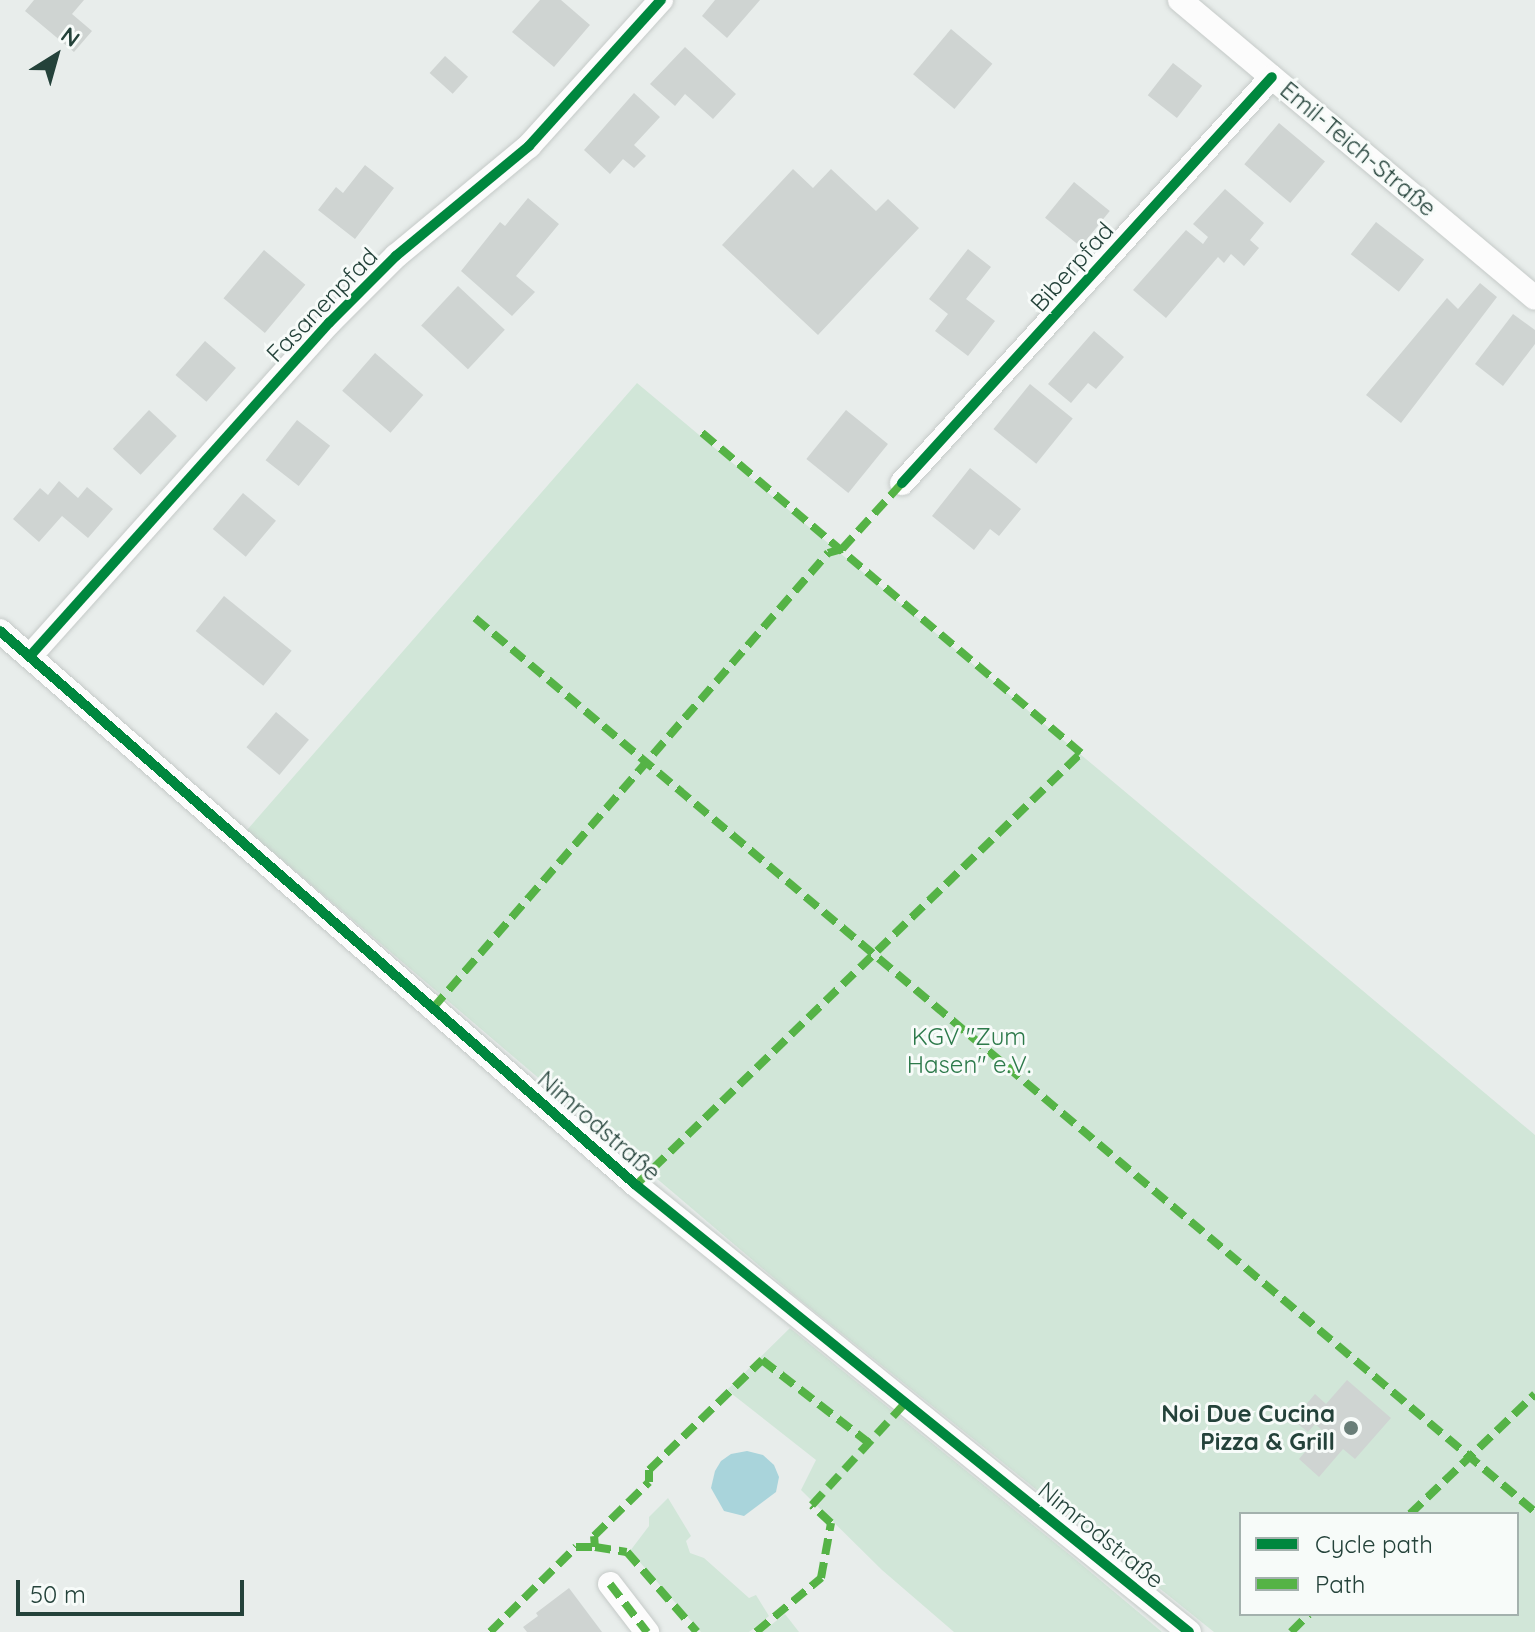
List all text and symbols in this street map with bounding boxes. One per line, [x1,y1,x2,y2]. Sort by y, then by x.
north arrow [16,16,96,96]
text: N [56,21,85,53]
street label: Emil-Teich-Straße [1274,75,1442,223]
street label: Biberpfad [1024,216,1120,318]
street label: Fasanenpfad [261,242,383,368]
park label: KGV "Zum Hasen" e.V. [907,1023,1031,1079]
street label: Nimrodstraße [532,1065,666,1187]
place label: Noi Due Cucina Pizza & Grill [1161,1400,1335,1456]
marker: Noi Due Cucina Pizza & Grill [1342,1419,1360,1437]
street label: Nimrodstraße [1032,1476,1170,1594]
legend [1239,1512,1519,1616]
text: Cycle path [1315,1529,1433,1559]
scale bar [20,1564,248,1614]
text: Path [1315,1569,1366,1599]
text: 50 m [30,1579,86,1609]

